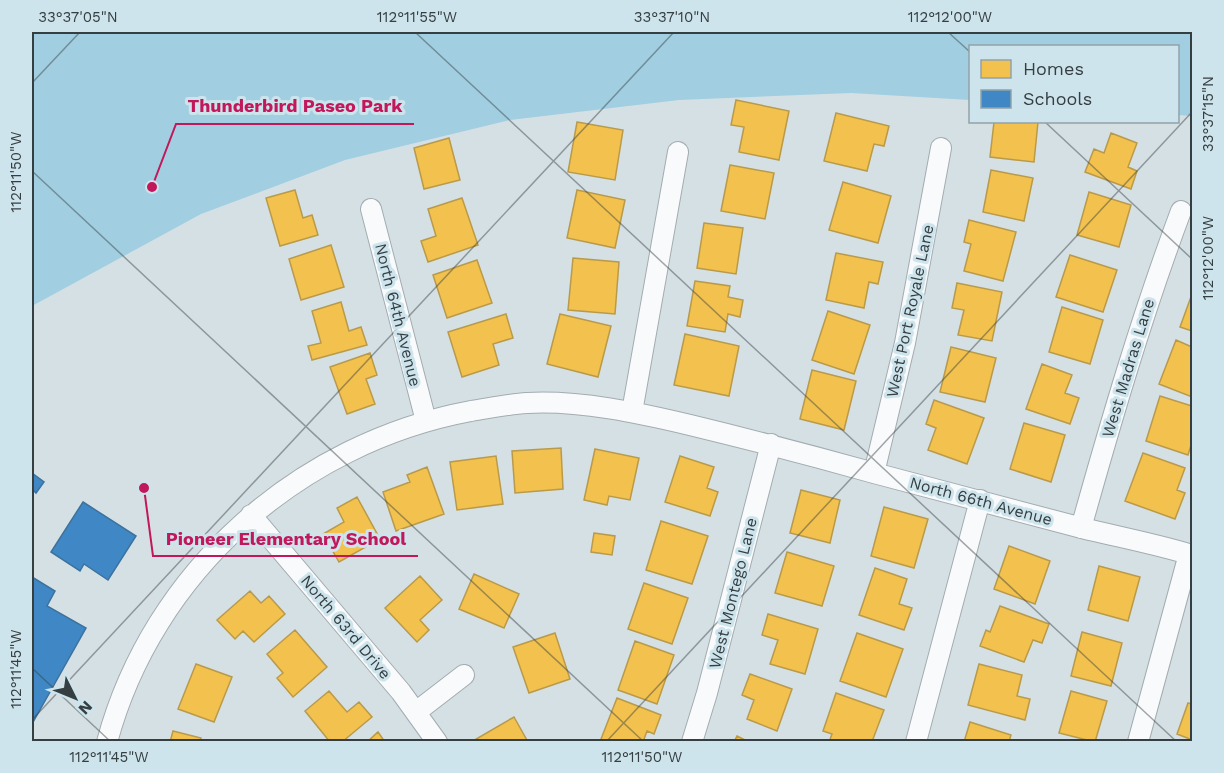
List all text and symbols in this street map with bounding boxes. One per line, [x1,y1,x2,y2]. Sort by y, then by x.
text: 33°37'05"N [38,8,118,26]
text: 112°11'55"W [377,8,457,26]
text: 33°37'10"N [634,8,710,26]
text: 112°12'00"W [908,8,992,26]
legend [969,45,1179,123]
text: Homes [1023,58,1084,79]
text: 33°37'15"N [1199,76,1217,152]
callout: Thunderbird Paseo Park [176,88,414,124]
text: Schools [1023,88,1092,109]
text: Thunderbird Paseo Park [188,95,403,116]
text: 112°11'50"W [7,131,25,213]
text: 112°12'00"W [1199,216,1217,300]
street label: West Port Royale Lane [882,223,938,399]
street label: North 64th Avenue [371,241,425,389]
street label: West Madras Lane [1098,296,1158,440]
street label: North 66th Avenue [908,473,1054,529]
street label: West Montego Lane [705,516,761,670]
callout: Pioneer Elementary School [153,520,418,556]
text: Pioneer Elementary School [166,528,406,549]
street label: North 63rd Drive [297,571,395,683]
text: 112°11'45"W [7,629,25,709]
north arrow [45,668,105,728]
text: N [75,697,97,719]
text: 112°11'45"W [69,748,149,766]
text: 112°11'50"W [601,748,683,766]

